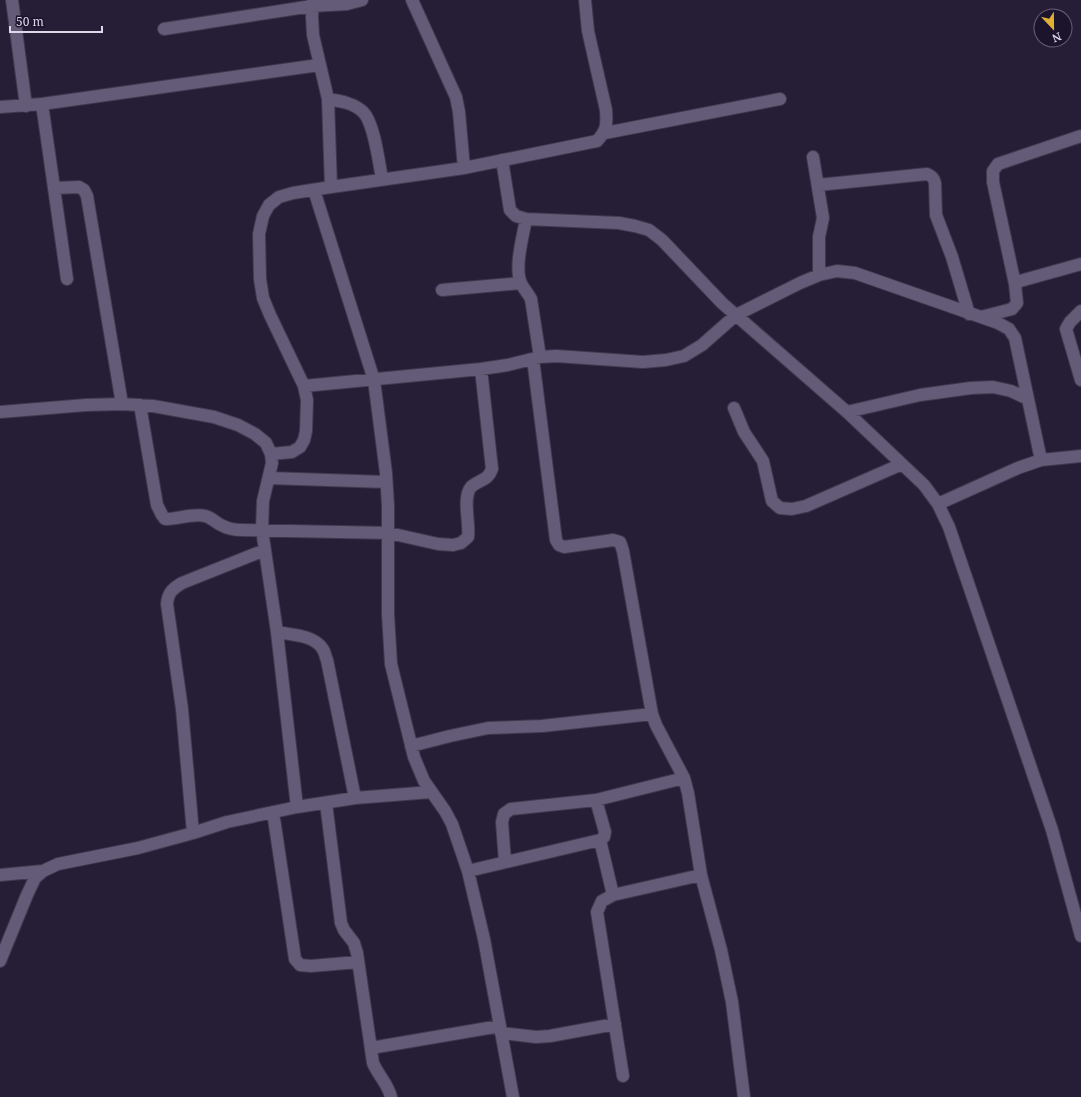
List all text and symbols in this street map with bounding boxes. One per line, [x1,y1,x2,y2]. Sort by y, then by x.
scale bar [10,8,102,34]
north arrow [1033,8,1073,48]
text: 50 m [16,13,44,30]
text: N [1050,29,1064,46]

